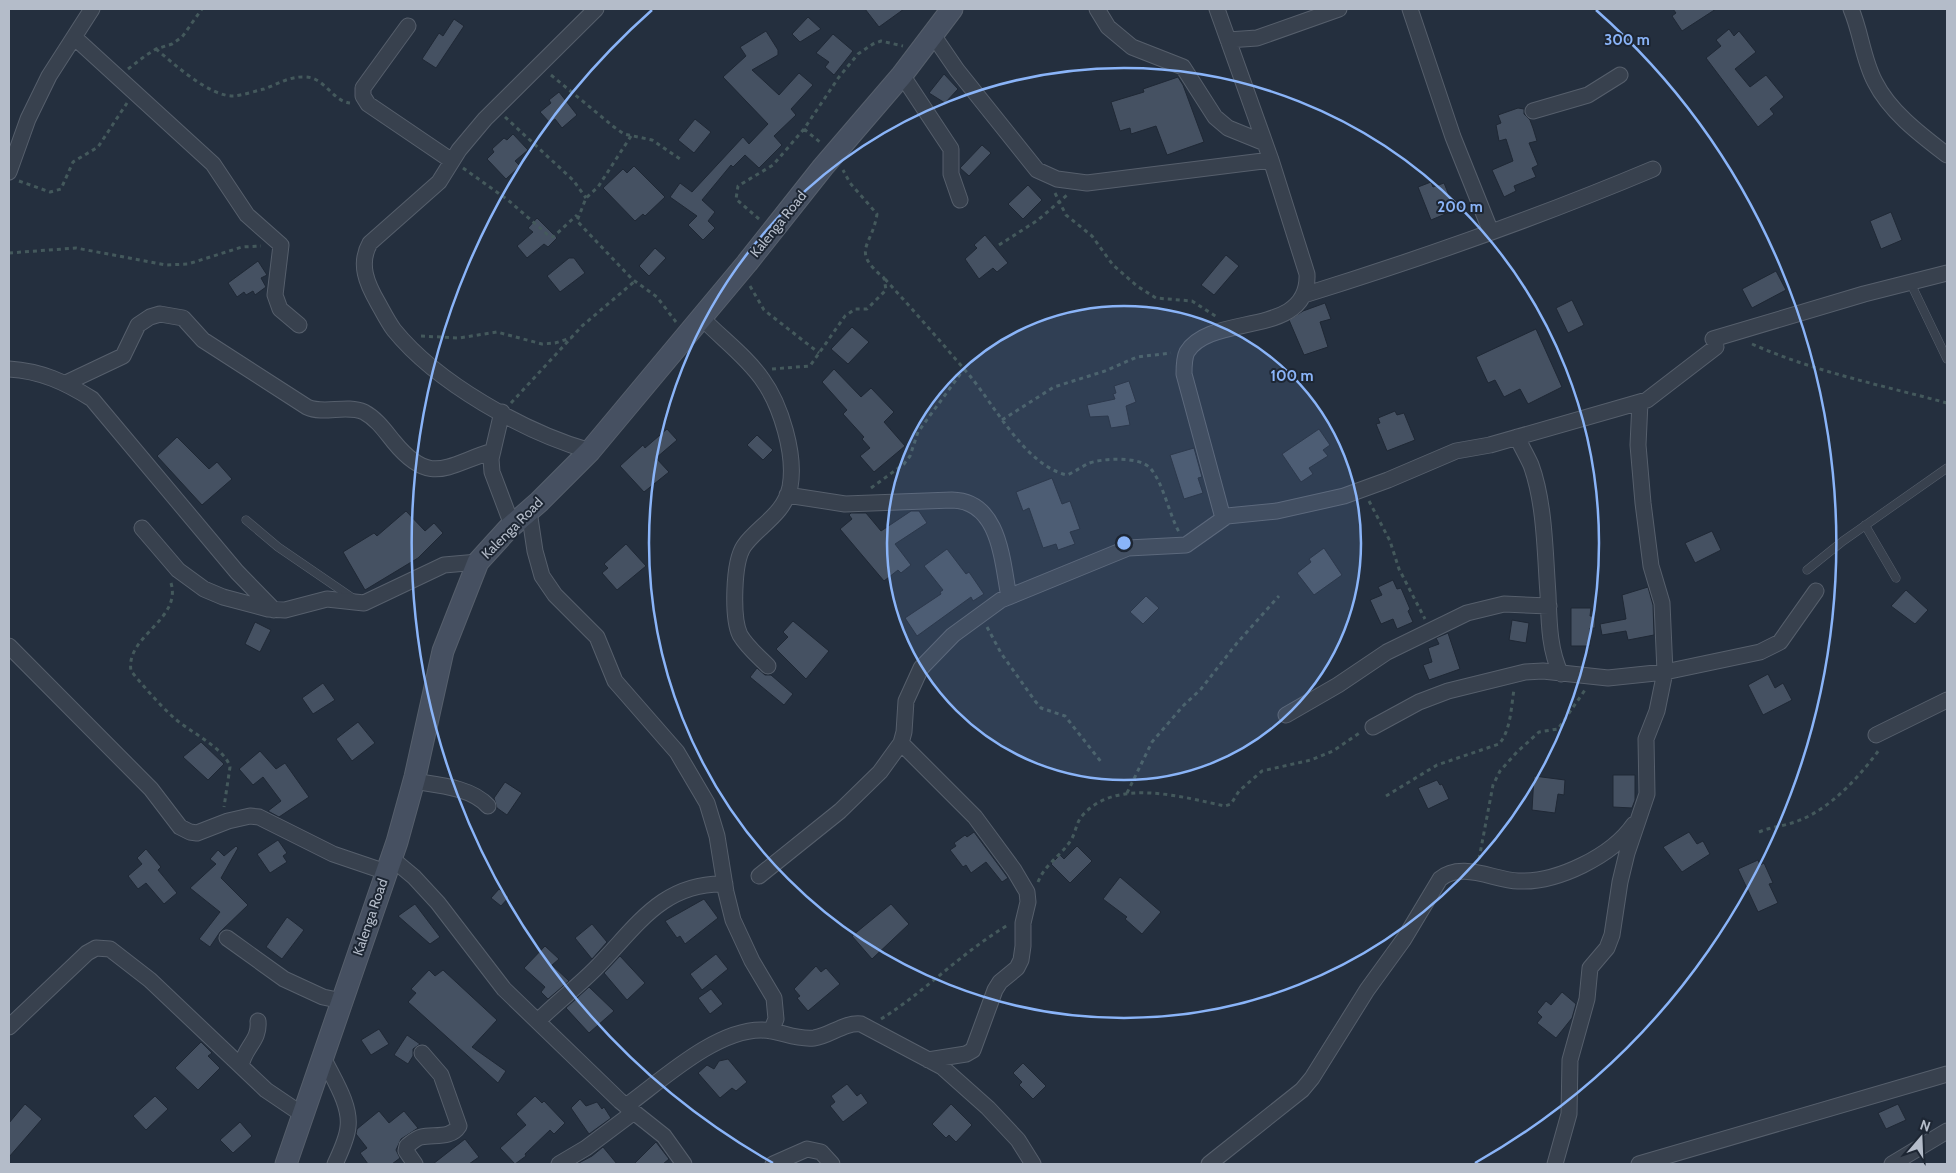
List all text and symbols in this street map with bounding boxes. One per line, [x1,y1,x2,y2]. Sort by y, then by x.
text: 300 m [1604,31,1650,49]
street label: Kalenga Road [746,187,810,261]
text: 200 m [1437,198,1483,216]
text: 100 m [1270,367,1314,385]
street label: Kalenga Road [477,493,547,563]
centre of rings [1115,534,1133,552]
street label: Kalenga Road [348,876,392,958]
north arrow [1896,1113,1946,1163]
text: N [1918,1116,1933,1136]

